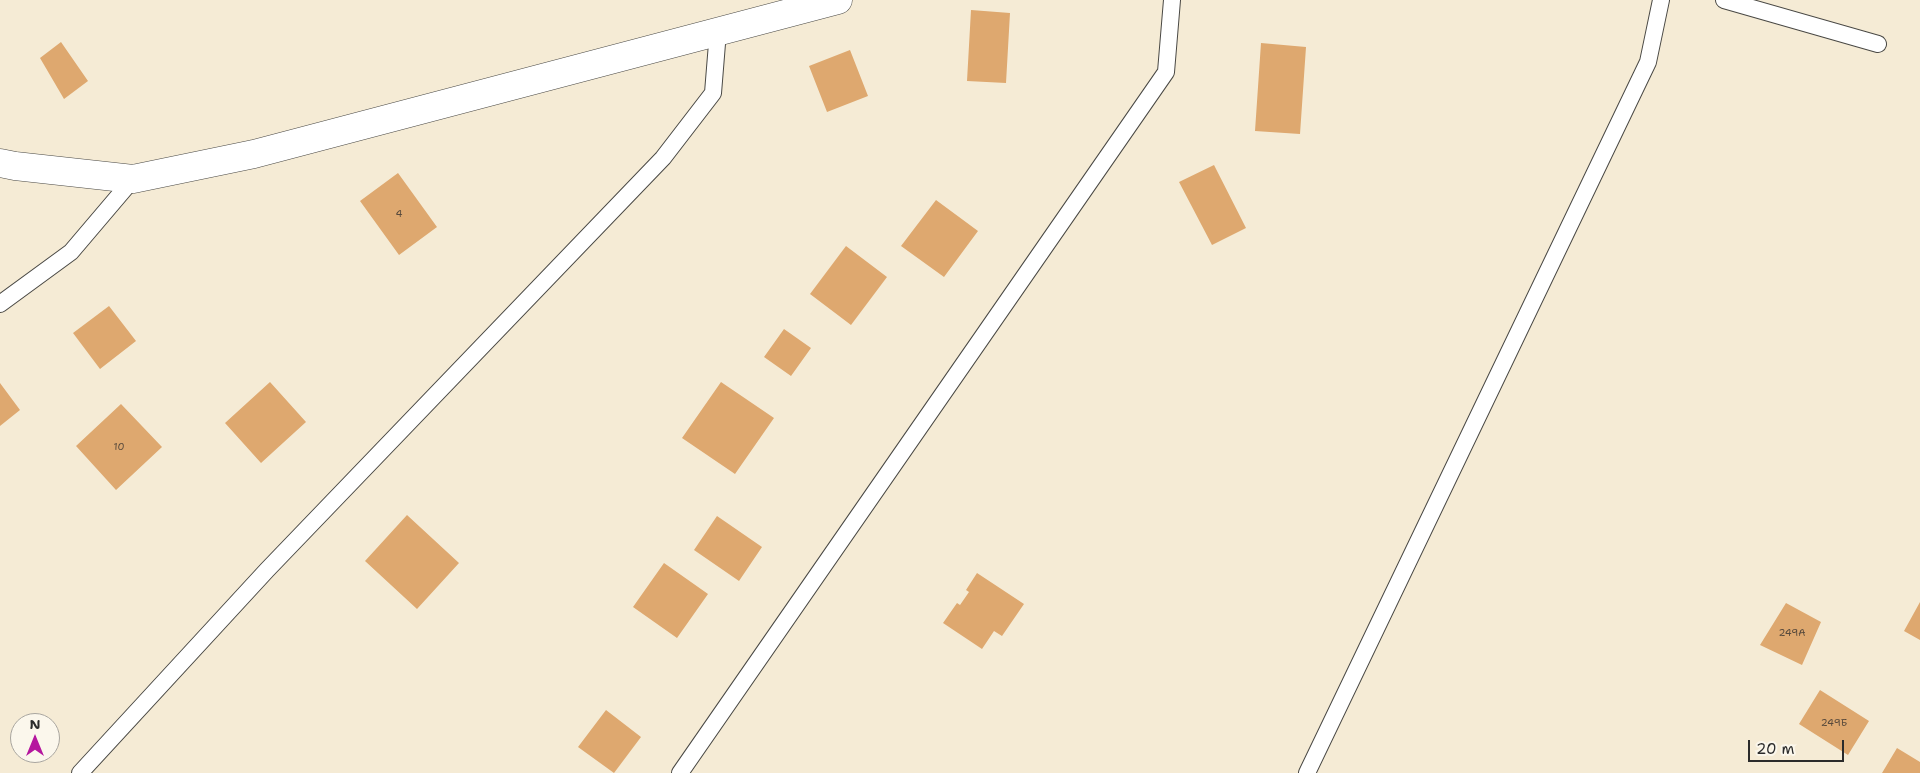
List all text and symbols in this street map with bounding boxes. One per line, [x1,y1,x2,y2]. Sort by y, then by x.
house number: 4 [396,208,402,220]
house number: 10 [114,441,124,453]
house number: 249А [1778,627,1806,639]
north arrow [10,713,60,763]
text: N [29,715,41,733]
house number: 249Б [1821,717,1847,729]
scale bar [1750,730,1846,762]
text: 20 m [1756,739,1795,759]

